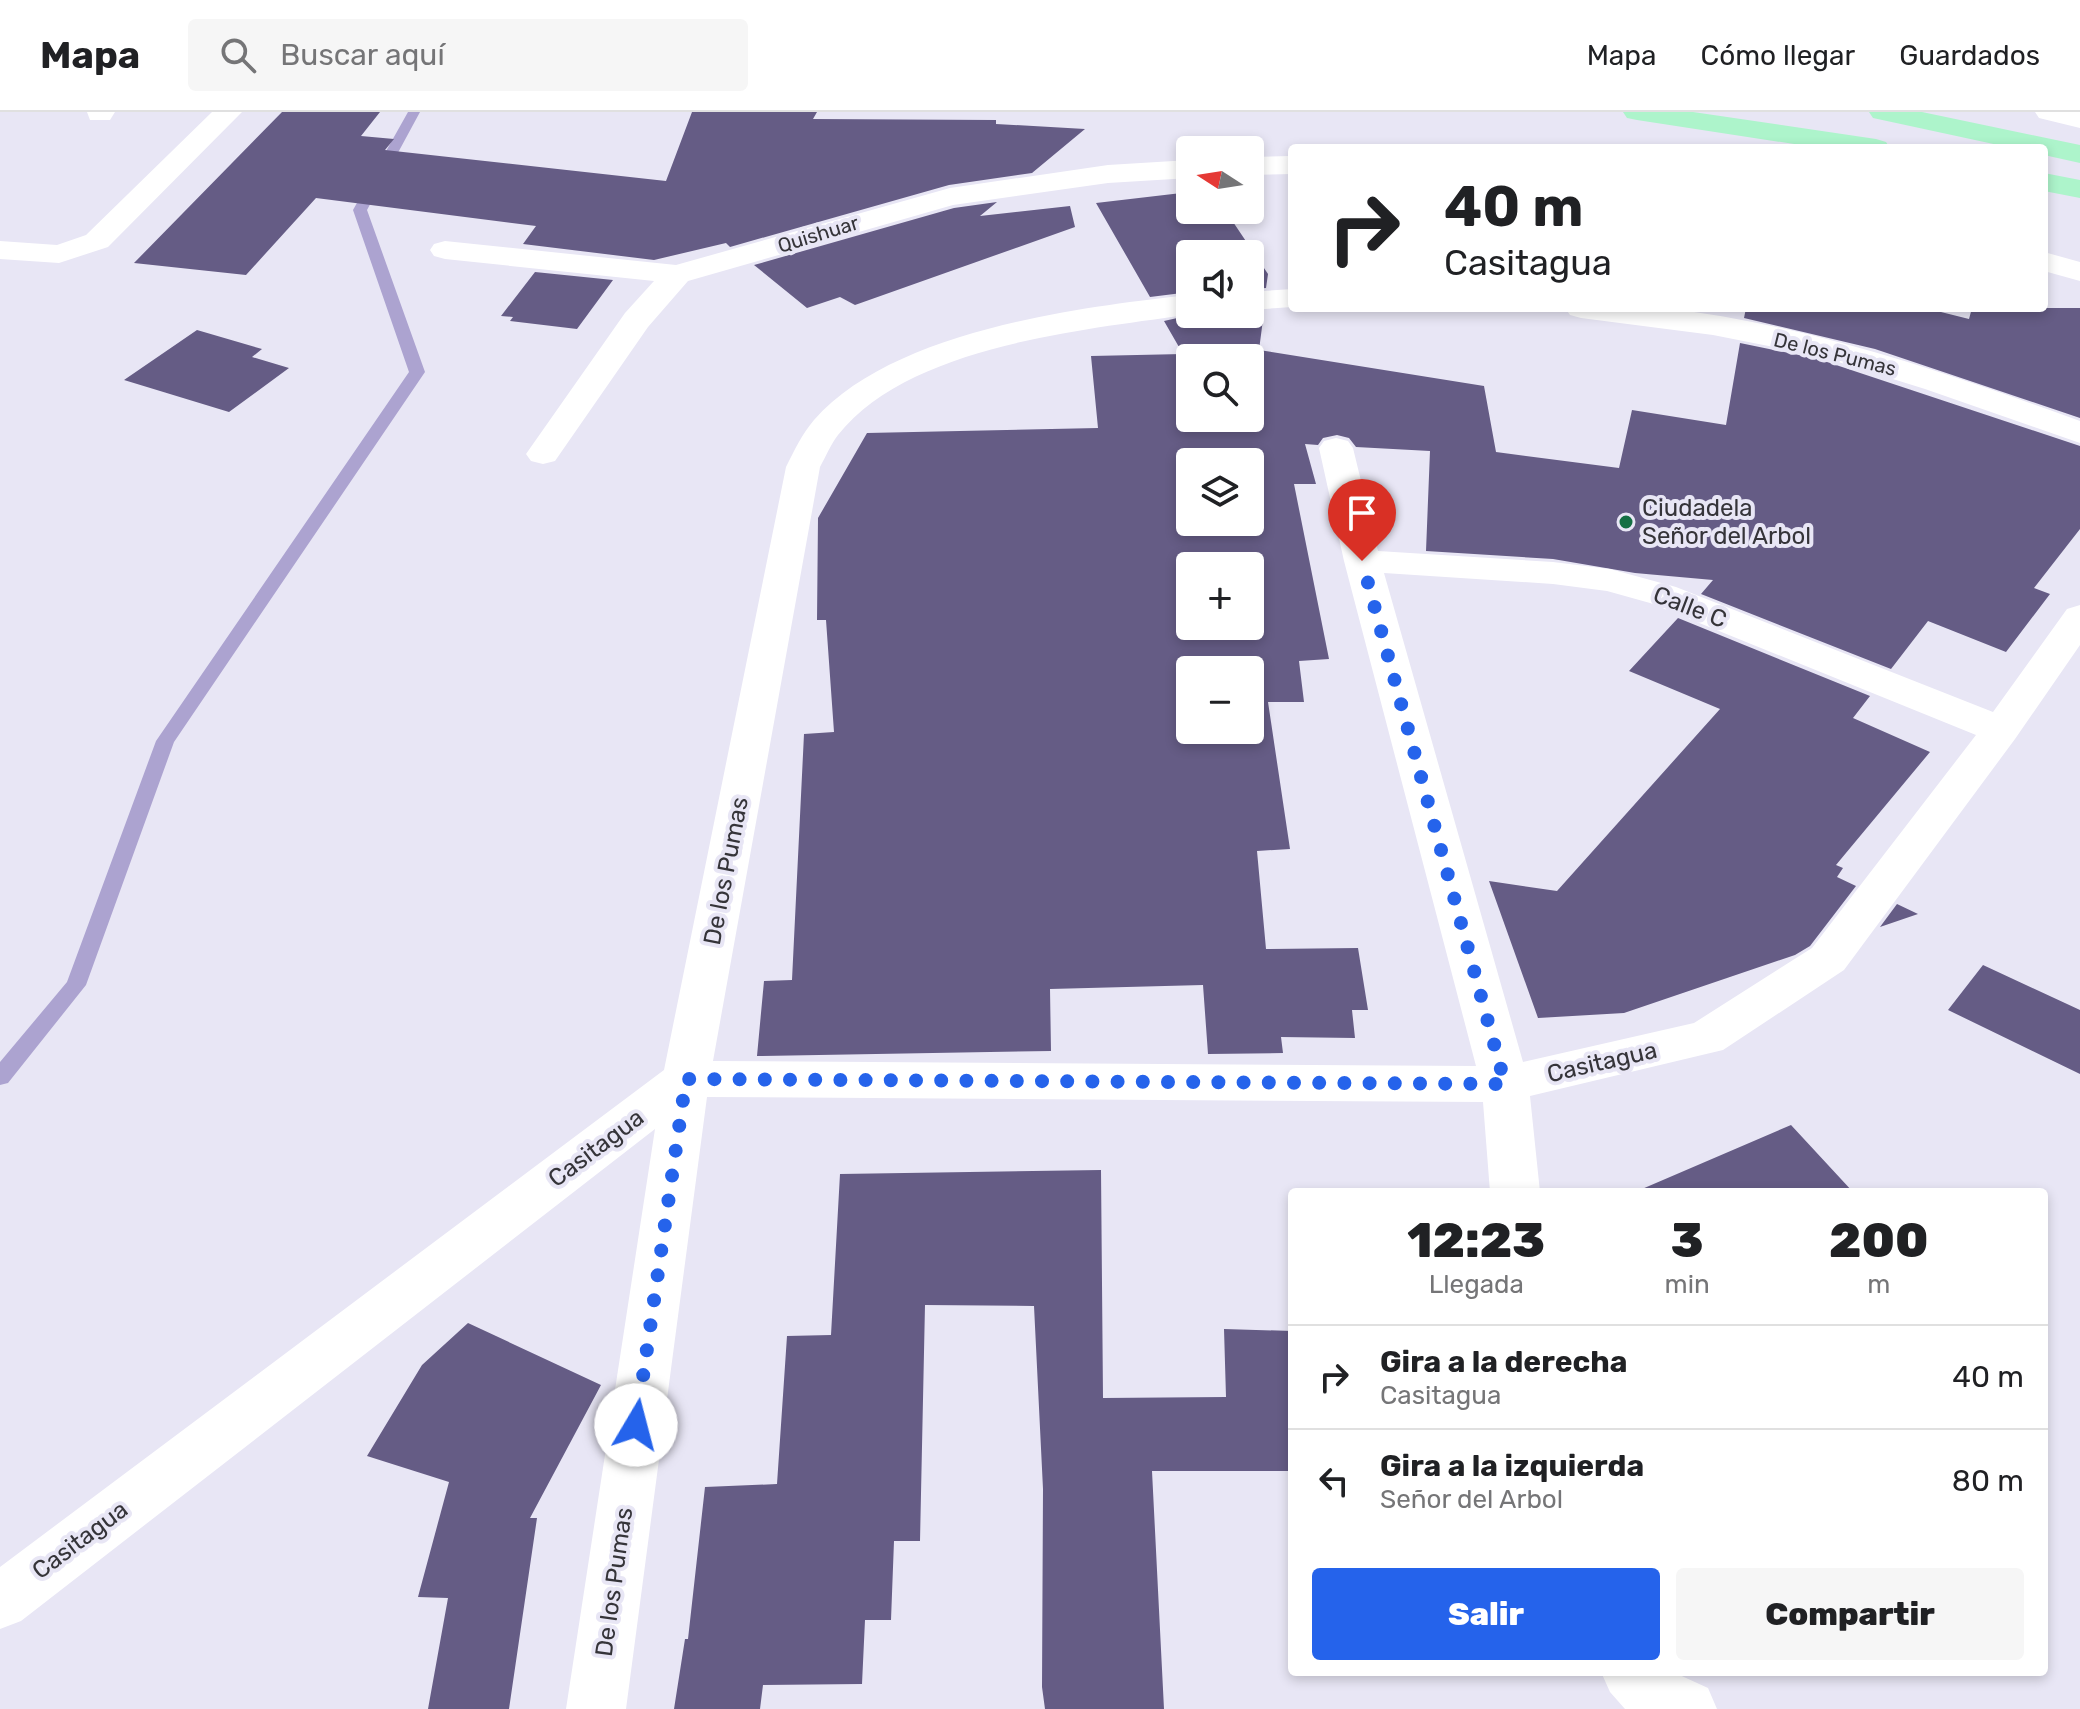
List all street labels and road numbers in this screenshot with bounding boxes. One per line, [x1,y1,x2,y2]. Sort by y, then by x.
street label: Quishuar [775,210,862,258]
street label: De los Pumas [1771,327,1899,381]
street label: Calle C [1649,580,1731,634]
street label: De los Pumas [698,795,754,947]
street label: Casitagua [1544,1036,1660,1088]
street label: Casitagua [543,1103,649,1193]
street label: Casitagua [27,1495,133,1585]
street label: De los Pumas [590,1506,638,1658]

